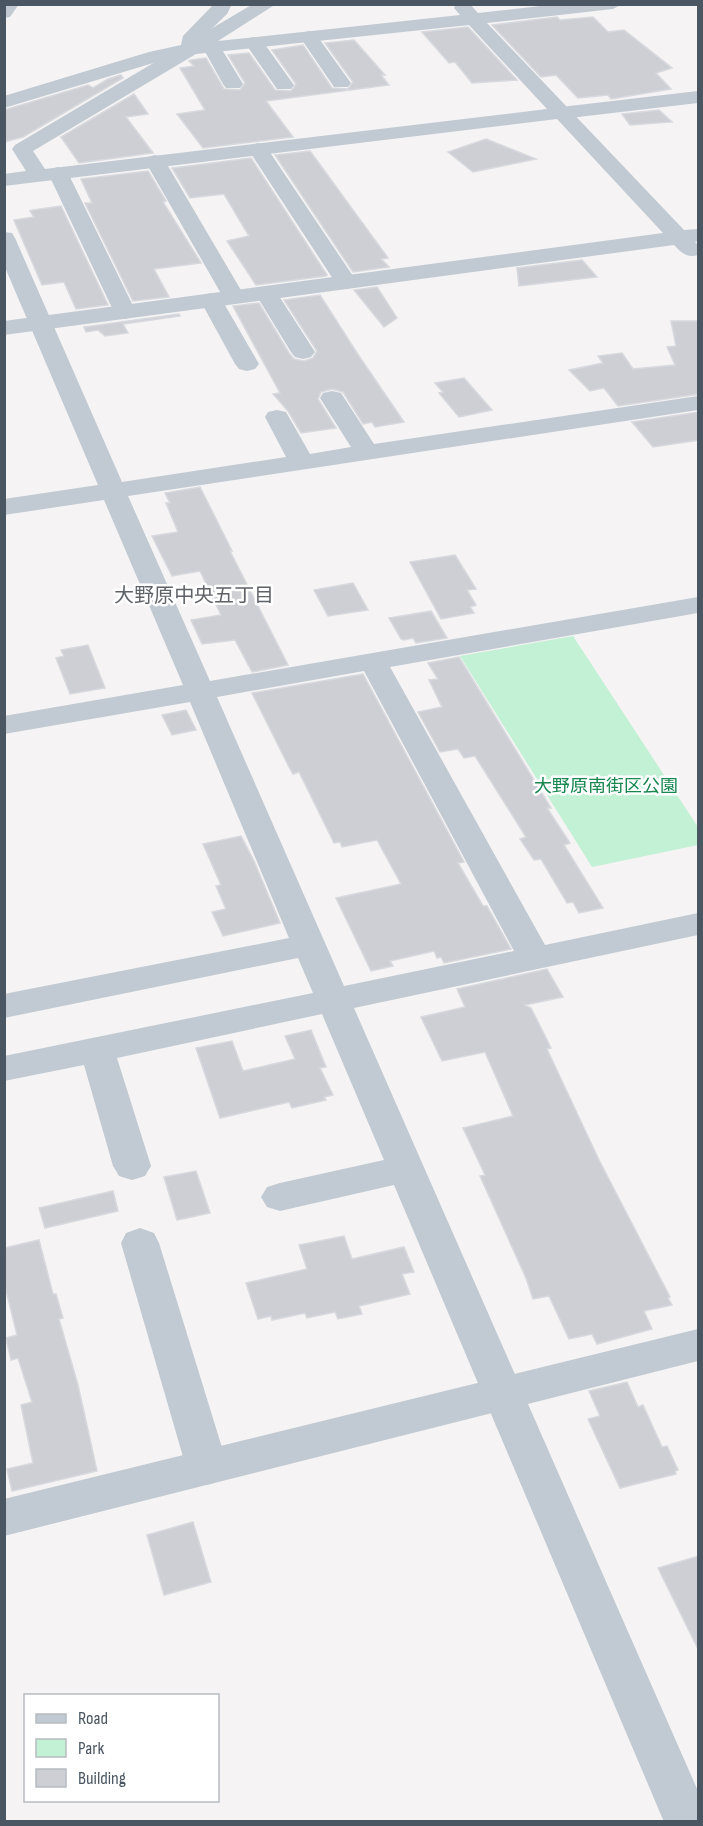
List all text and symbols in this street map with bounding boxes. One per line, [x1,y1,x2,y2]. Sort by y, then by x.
district label: 大野原中央五丁目 [114,584,274,608]
park label: 大野原南街区公園 [534,776,678,797]
legend [24,1694,219,1802]
text: Road [78,1708,108,1729]
text: Park [78,1738,104,1759]
text: Building [78,1768,126,1789]

